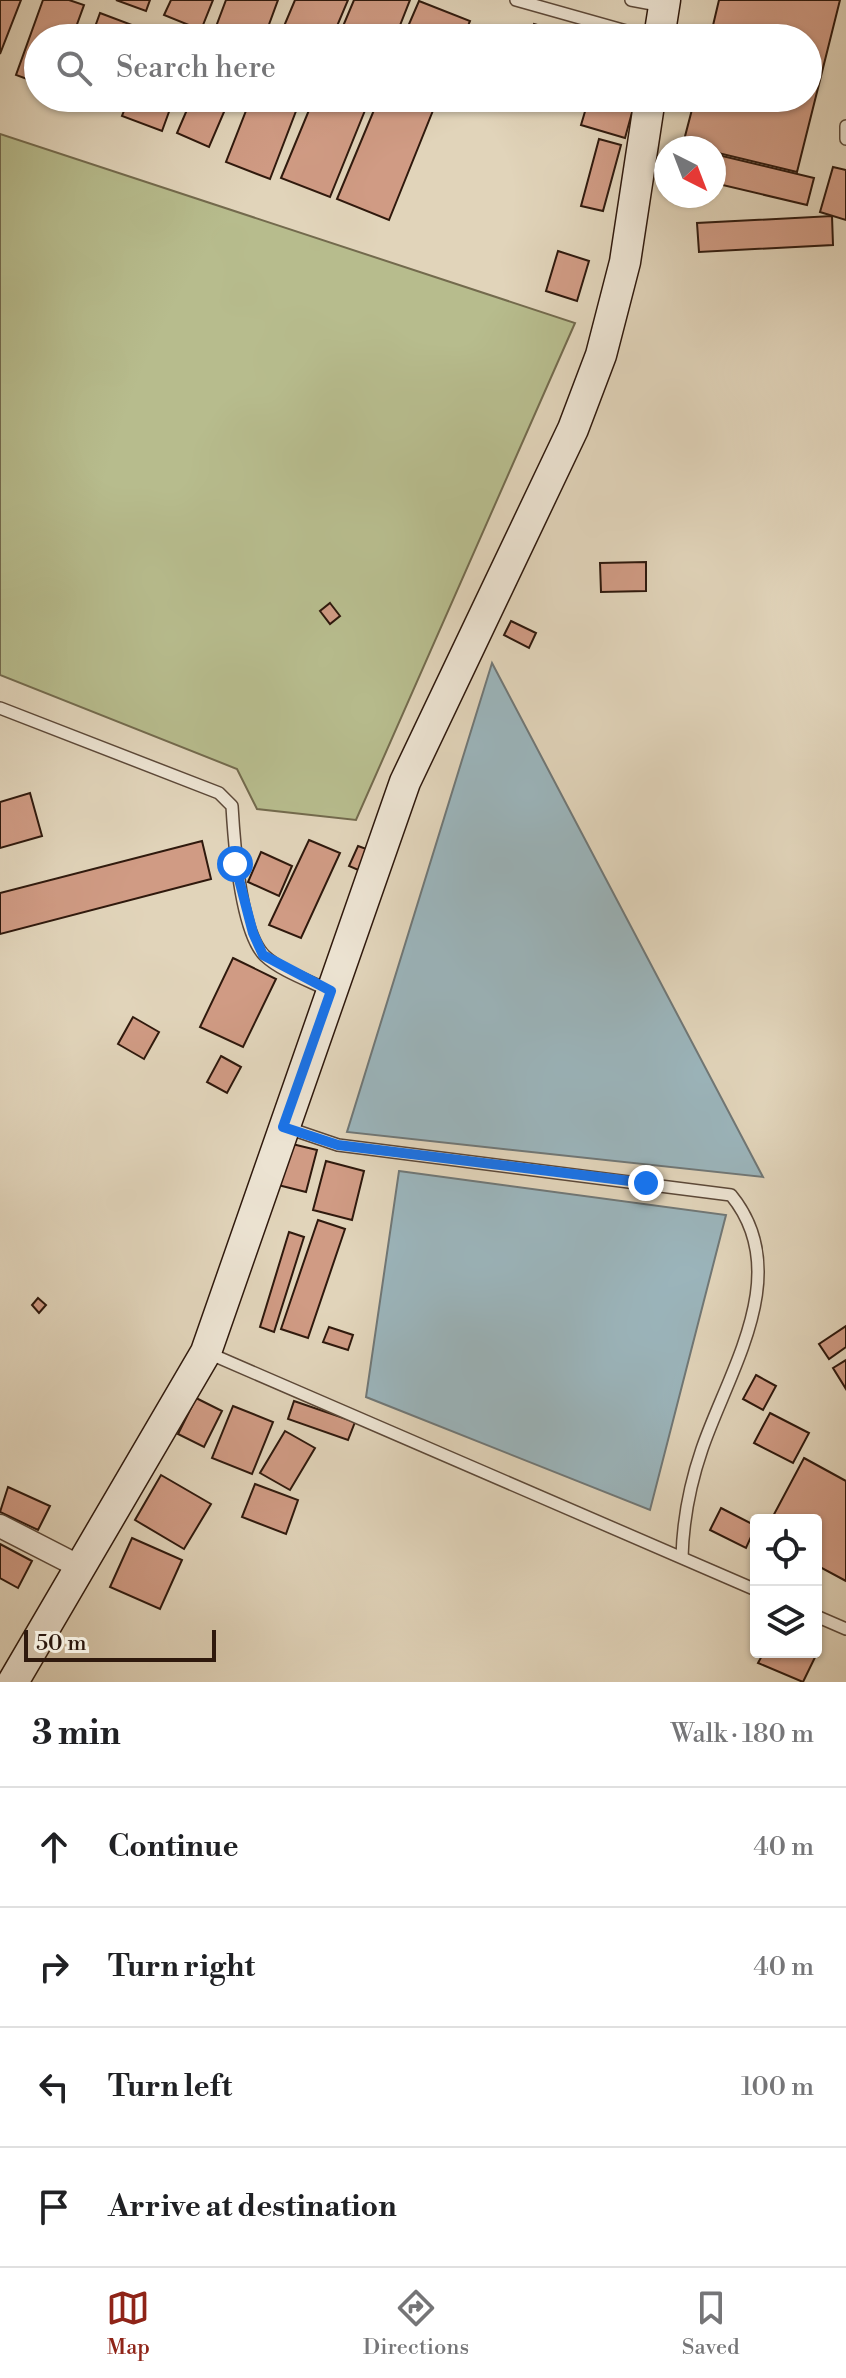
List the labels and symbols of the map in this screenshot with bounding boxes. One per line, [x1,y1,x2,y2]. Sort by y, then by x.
north arrow [654,136,726,208]
route start [217,846,253,882]
route end [628,1165,664,1201]
scale bar [24,1626,216,1662]

